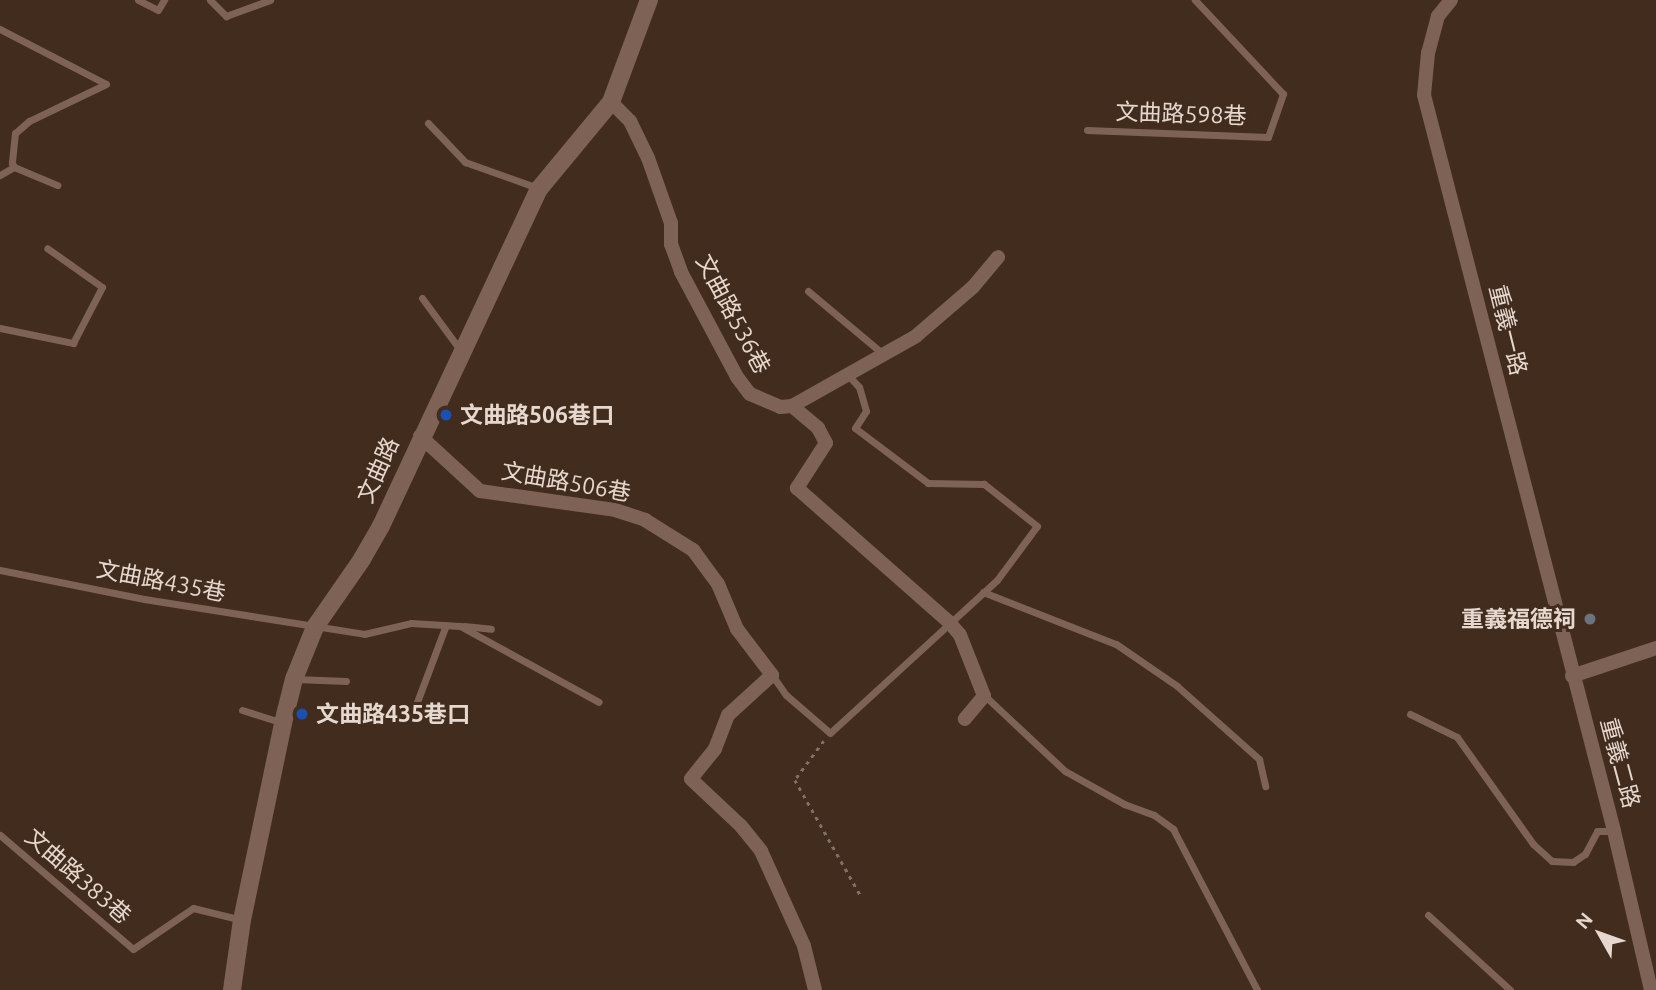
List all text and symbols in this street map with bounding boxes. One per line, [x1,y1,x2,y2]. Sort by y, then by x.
street label: 文曲路598巷 [1115,98,1247,130]
street label: 文曲路536巷 [690,250,776,378]
street label: 重義一路 [1483,282,1533,378]
place label: 文曲路506巷口 [460,401,614,429]
marker: 文曲路506巷口 [438,407,454,423]
street label: 文曲路 [351,433,405,507]
street label: 文曲路506巷 [499,457,633,507]
street label: 文曲路435巷 [94,555,228,607]
place label: 重義福德祠 [1461,605,1576,633]
marker: 重義福德祠 [1582,611,1598,627]
place label: 文曲路435巷口 [316,700,470,728]
marker: 文曲路435巷口 [294,706,310,722]
street label: 重義二路 [1595,715,1645,811]
street label: 文曲路383巷 [20,823,136,929]
north arrow [1565,899,1635,969]
text: N [1571,908,1597,933]

